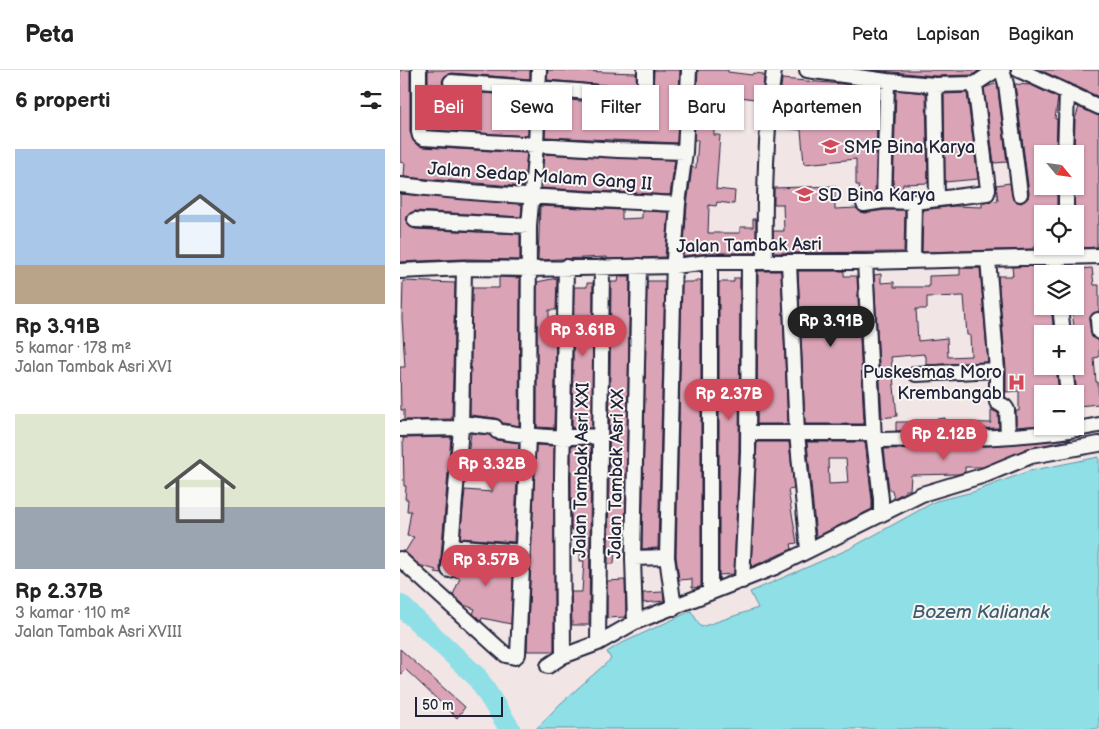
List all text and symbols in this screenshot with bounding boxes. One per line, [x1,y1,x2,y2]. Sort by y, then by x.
text: Peta [25,20,74,49]
text: Peta [852,24,888,45]
text: Lapisan [916,24,980,45]
text: Bagikan [1008,24,1074,45]
chip: Beli [415,85,482,130]
chip: Sewa [492,85,572,130]
chip: Filter [582,85,659,130]
chip: Baru [669,85,744,130]
chip: Apartemen [754,85,880,130]
icon: filters [357,86,385,114]
text: 6 properti [15,88,110,113]
school or university icon: SMP Bina Karya [820,137,840,157]
place label: SMP Bina Karya [844,137,975,158]
north arrow [1034,145,1084,195]
map controls [1034,145,1084,435]
street label: Jalan Sedap Malam Gang II [427,158,653,195]
icon: home [155,181,245,271]
school or university icon: SD Bina Karya [794,185,814,205]
place label: SD Bina Karya [818,185,935,206]
button: locate [1034,205,1084,255]
street label: Jalan Tambak Asri [676,234,822,257]
button: layers [1034,265,1084,315]
pin: Rp 3.91B [779,306,883,348]
text: Rp 3.91B [799,312,863,331]
text: Rp 3.91B [15,314,100,339]
pin: Rp 3.61B [531,314,635,357]
text: Rp 3.61B [550,321,616,340]
button: + [1034,325,1084,375]
text: 5 kamar · 178 m² [15,339,131,358]
text: Jalan Tambak Asri XVI [15,358,172,377]
place label: Puskesmas Moro Krembangab [863,362,1002,404]
hospital icon: Puskesmas Moro Krembangab [1006,372,1026,392]
pin: Rp 2.37B [677,378,781,421]
street label: Jalan Tambak Asri XXI [569,382,594,558]
text: Rp 2.37B [695,385,763,404]
button: − [1034,385,1084,435]
street label: Jalan Tambak Asri XX [605,388,628,559]
pin: Rp 2.12B [892,418,996,461]
text: Rp 2.12B [911,425,977,444]
icon: home [155,446,245,536]
pin: Rp 3.32B [440,448,544,491]
text: Rp 3.32B [458,455,526,474]
pin: Rp 3.57B [434,544,538,587]
text: Rp 3.57B [453,551,519,570]
text: Rp 2.37B [15,579,103,604]
water label: Bozem Kalianak [912,601,1050,624]
text: 3 kamar · 110 m² [15,604,131,623]
text: Jalan Tambak Asri XVIII [15,623,182,642]
scale bar [415,694,502,717]
text: 50 m [422,697,454,714]

